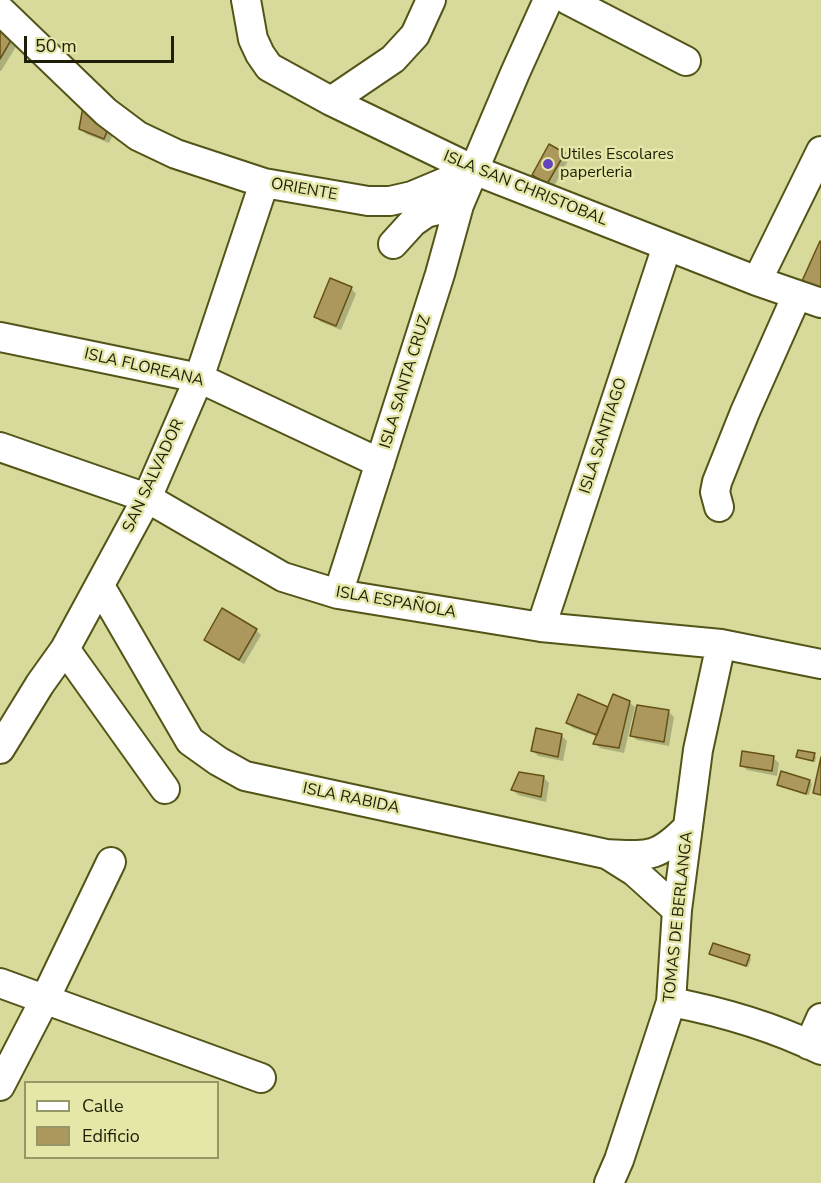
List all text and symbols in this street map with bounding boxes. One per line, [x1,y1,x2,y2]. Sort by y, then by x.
scale bar [27,24,177,62]
text: 50 m [35,34,77,58]
place label: Utiles Escolares paperleria [560,145,674,183]
street label: ISLA SAN CHRISTOBAL [440,147,610,231]
marker: Utiles Escolares paperleria [541,157,555,171]
street label: ORIENTE [269,175,339,205]
street label: ISLA SANTA CRUZ [377,313,435,451]
street label: ISLA FLOREANA [82,345,206,391]
street label: ISLA SANTIAGO [576,376,632,496]
street label: SAN SALVADOR [119,416,189,536]
street label: ISLA ESPAÑOLA [334,583,458,623]
street label: ISLA RABIDA [301,779,401,819]
street label: TOMAS DE BERLANGA [660,831,698,1003]
legend [24,1081,219,1159]
text: Calle [82,1094,124,1118]
text: Edificio [82,1124,140,1148]

